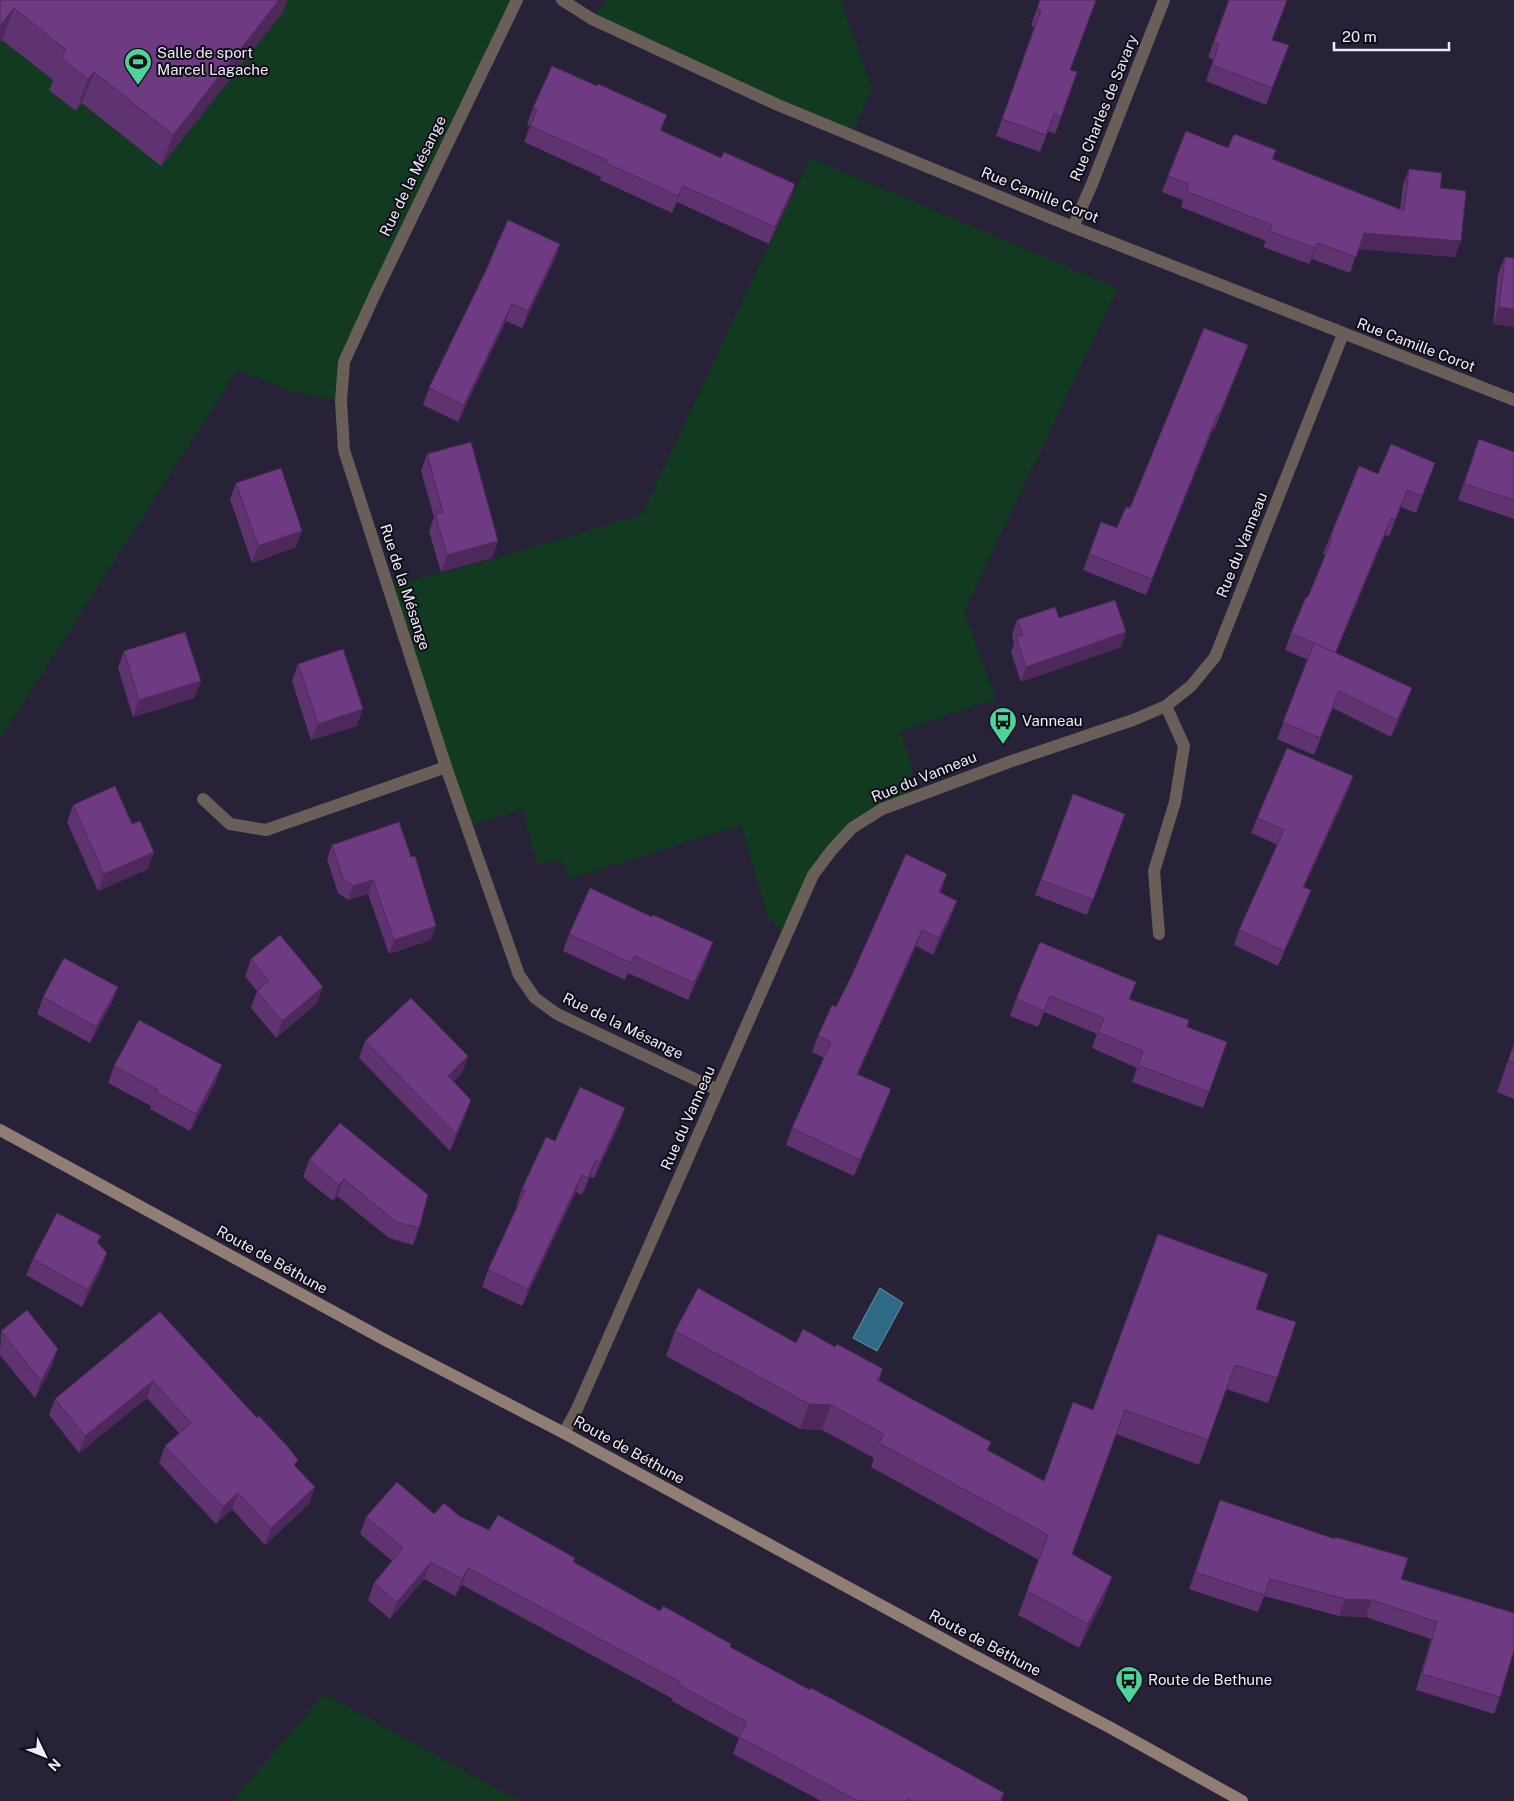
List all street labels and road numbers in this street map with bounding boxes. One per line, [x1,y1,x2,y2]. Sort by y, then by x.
street label: Rue Charles de Savary [1066,32,1141,183]
street label: Rue de la Mésange [376,113,449,239]
street label: Rue Camille Corot [979,163,1102,226]
street label: Rue Camille Corot [1355,314,1478,375]
street label: Rue du Vanneau [1213,490,1270,600]
street label: Rue de la Mésange [377,522,434,652]
street label: Rue du Vanneau [869,748,979,805]
street label: Rue de la Mésange [560,989,686,1062]
street label: Rue du Vanneau [657,1063,718,1172]
street label: Route de Béthune [214,1222,331,1297]
street label: Route de Béthune [571,1412,688,1487]
street label: Route de Béthune [926,1606,1044,1679]

